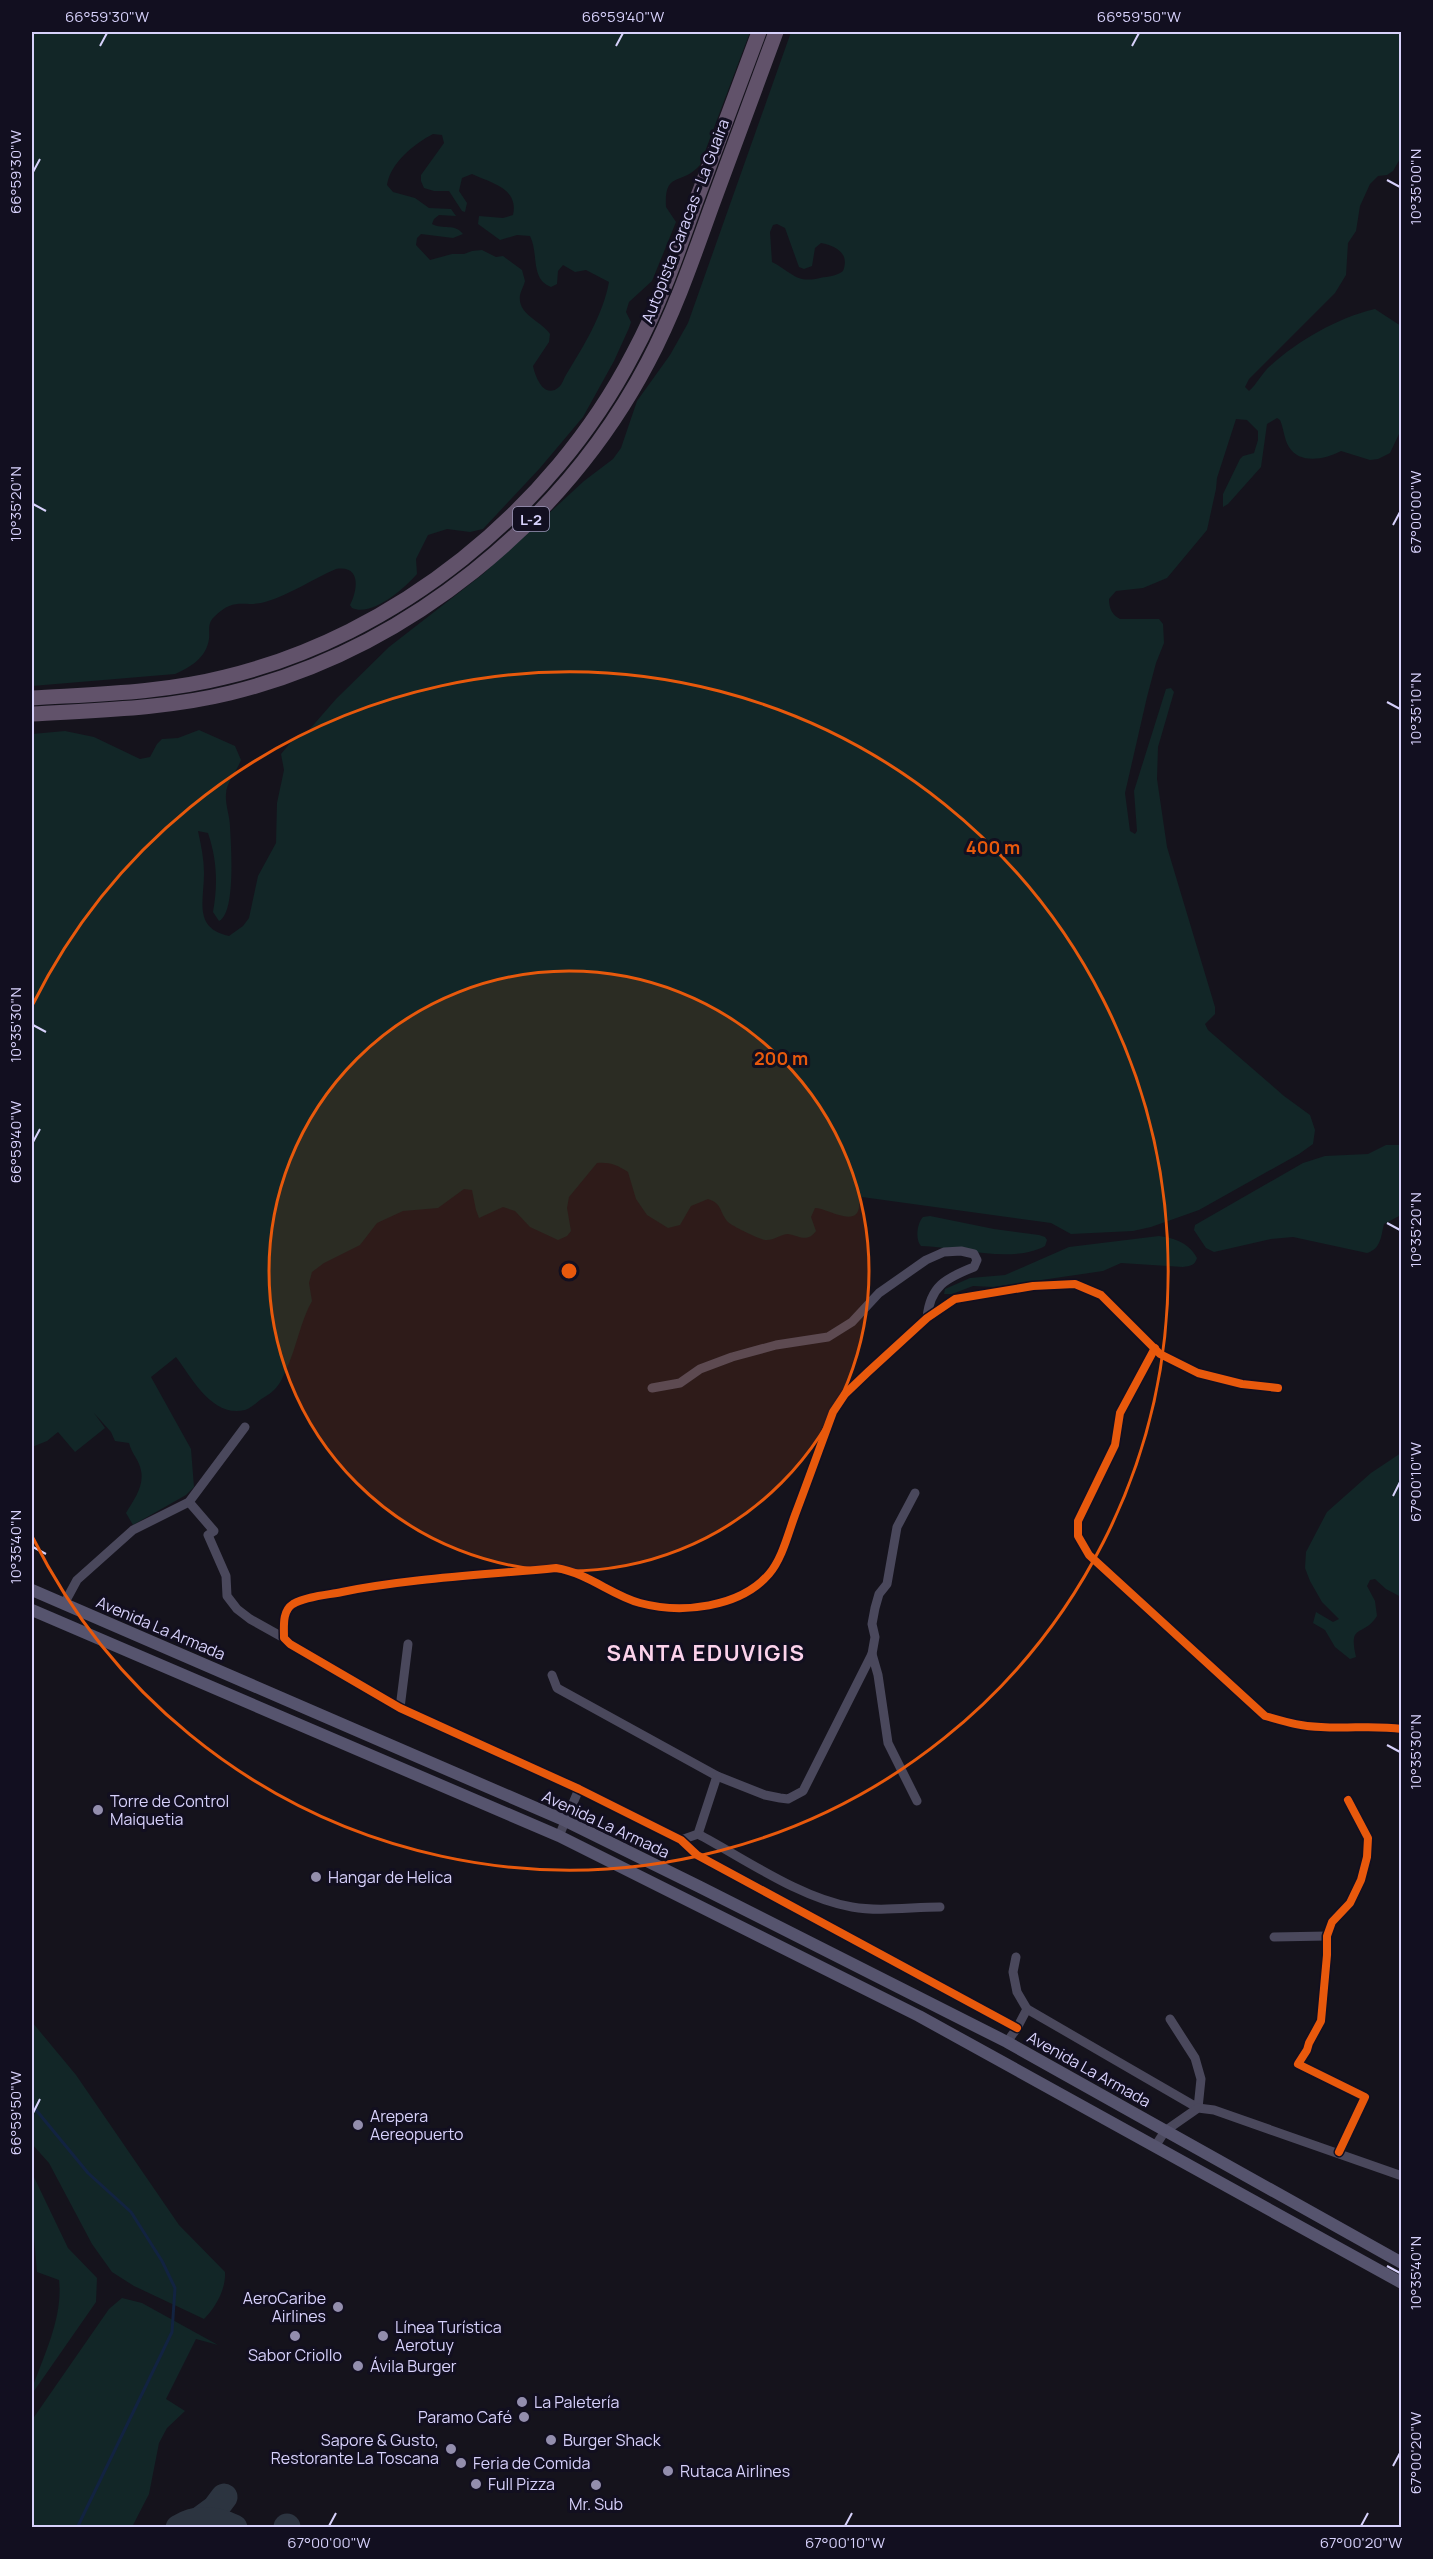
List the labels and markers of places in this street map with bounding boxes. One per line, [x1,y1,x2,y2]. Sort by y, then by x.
centre of rings [559,1261,579,1281]
place label: Torre de Control Maiquetia [110,1790,229,1830]
marker: Torre de Control Maiquetia [91,1803,105,1817]
place label: Hangar de Helica [328,1866,452,1888]
marker: Hangar de Helica [309,1870,323,1884]
place label: Arepera Aereopuerto [370,2105,464,2145]
marker: Arepera Aereopuerto [351,2118,365,2132]
place label: AeroCaribe Airlines [243,2287,326,2327]
marker: AeroCaribe Airlines [331,2300,345,2314]
place label: Línea Turística Aerotuy [395,2316,502,2356]
marker: Sabor Criollo [288,2329,302,2343]
marker: Línea Turística Aerotuy [376,2329,390,2343]
place label: Sabor Criollo [248,2344,342,2366]
place label: Ávila Burger [370,2355,457,2377]
marker: Ávila Burger [351,2359,365,2373]
place label: La Paletería [534,2391,619,2413]
marker: La Paletería [515,2395,529,2409]
place label: Paramo Café [418,2406,512,2428]
marker: Paramo Café [517,2410,531,2424]
place label: Sapore & Gusto, Restorante La Toscana [271,2429,439,2469]
place label: Burger Shack [563,2429,662,2451]
marker: Burger Shack [544,2433,558,2447]
marker: Sapore & Gusto, Restorante La Toscana [444,2442,458,2456]
place label: Feria de Comida [473,2452,590,2474]
marker: Feria de Comida [454,2456,468,2470]
place label: Rutaca Airlines [680,2460,790,2482]
marker: Rutaca Airlines [661,2464,675,2478]
place label: Full Pizza [488,2473,555,2495]
marker: Full Pizza [469,2477,483,2491]
marker: Mr. Sub [589,2478,603,2492]
place label: Mr. Sub [569,2493,623,2515]

